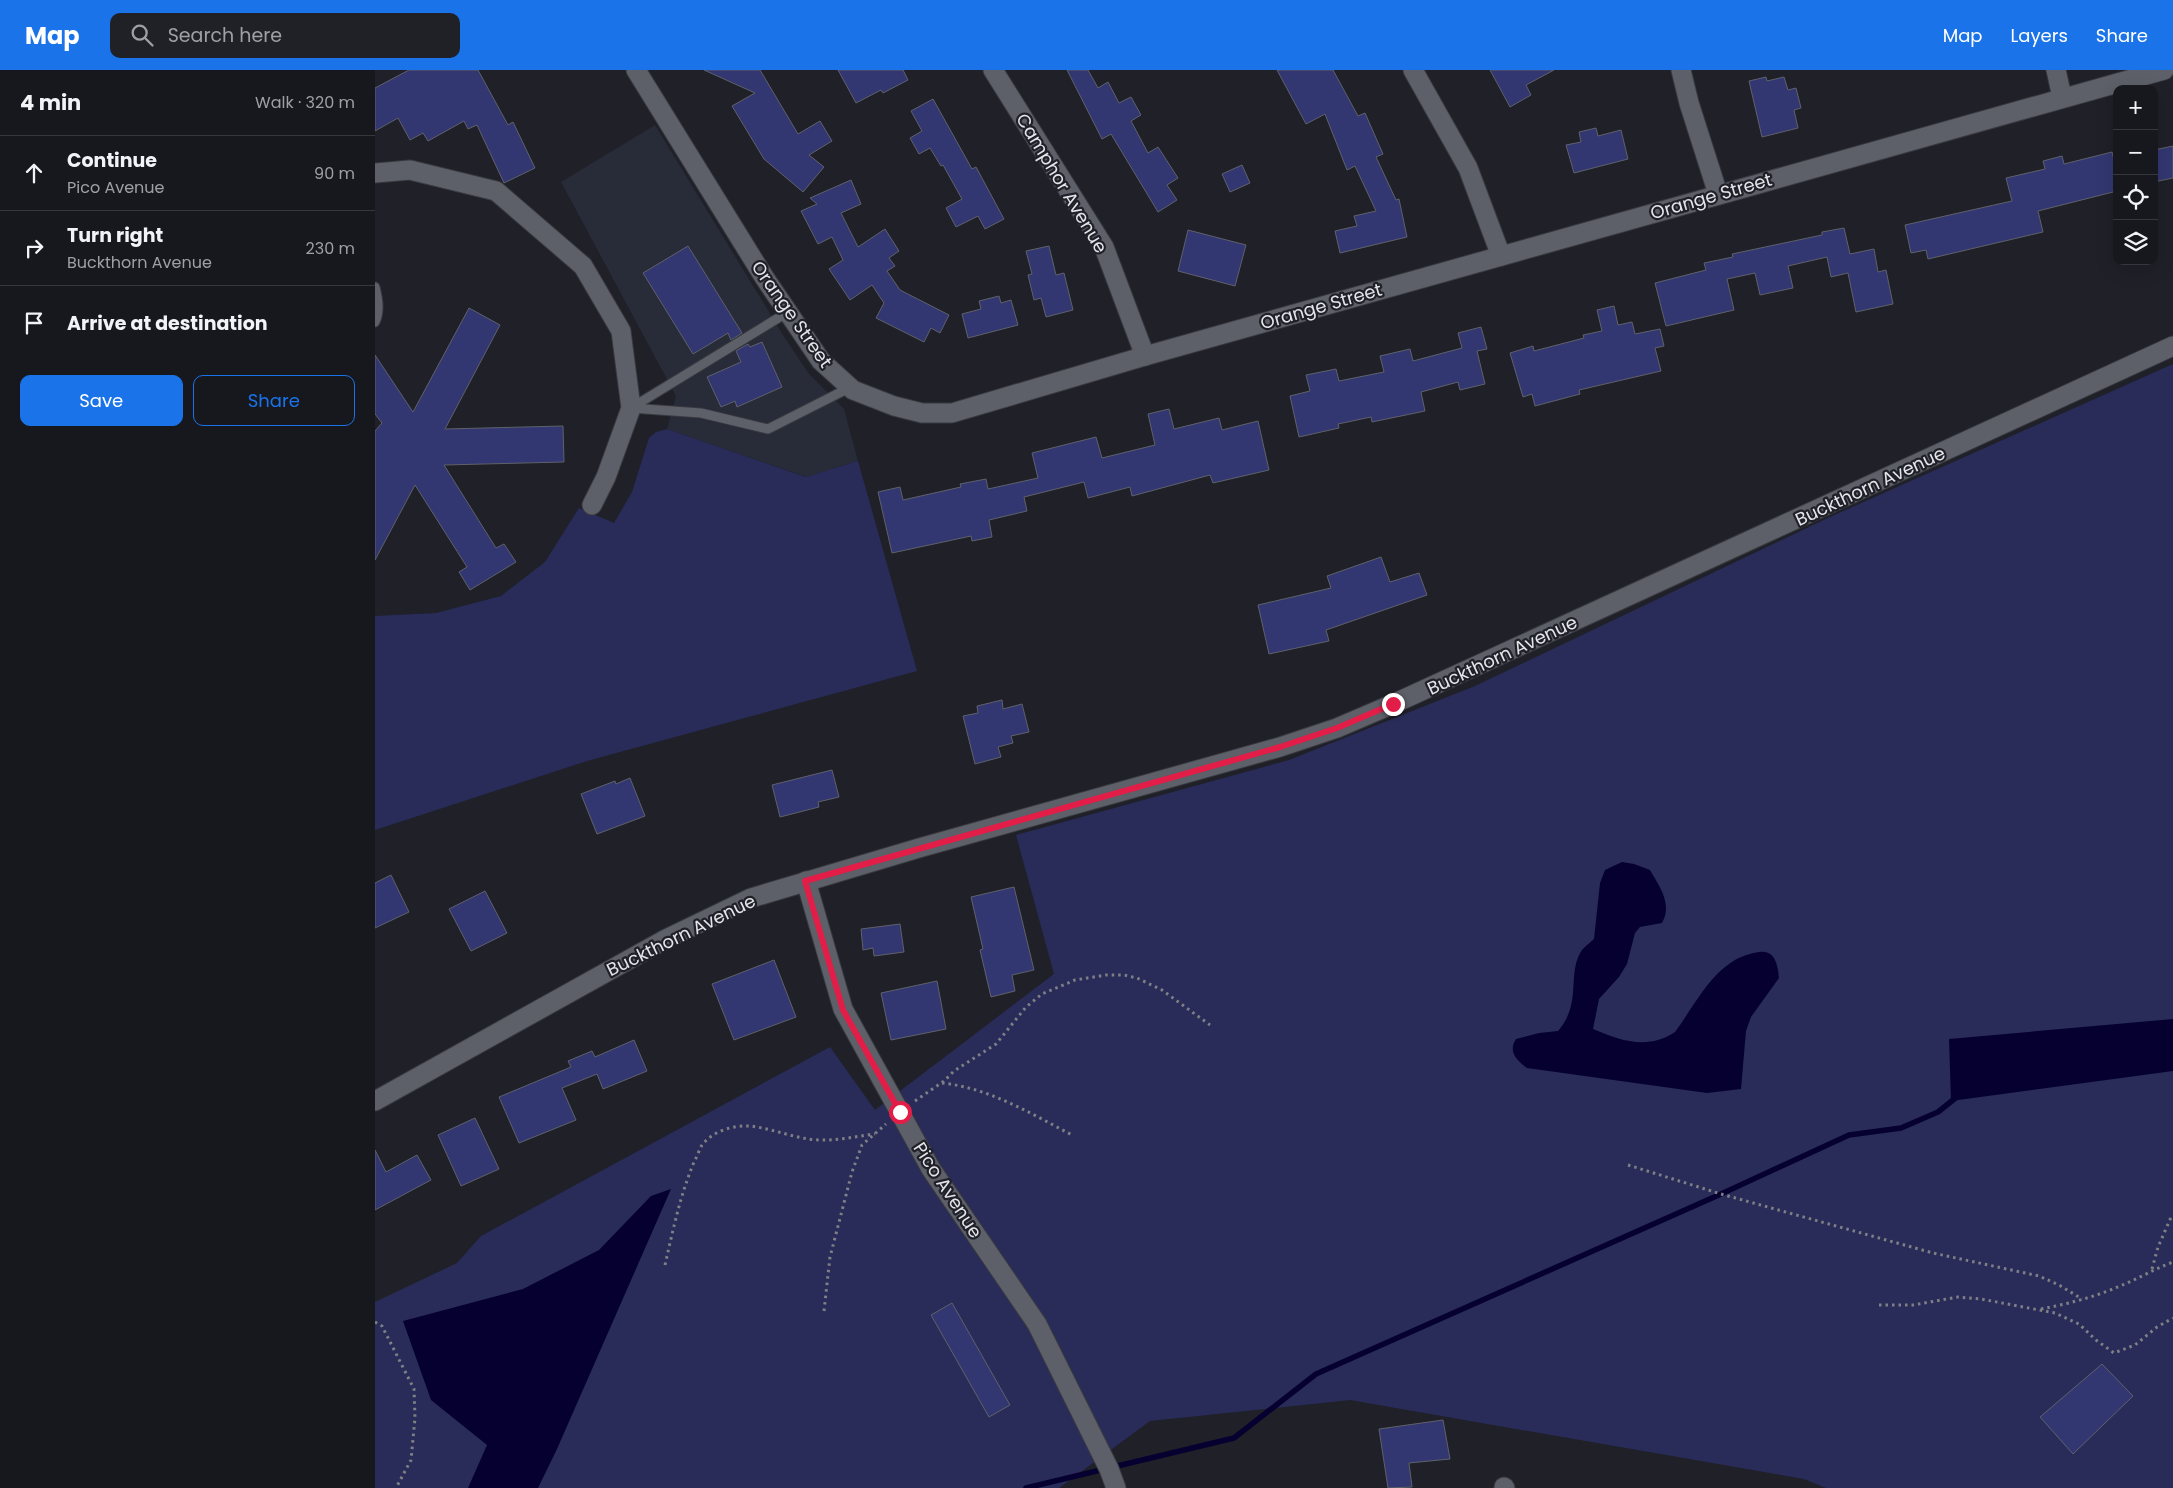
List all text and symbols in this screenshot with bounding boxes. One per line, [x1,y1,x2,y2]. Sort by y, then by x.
search box [110,13,460,58]
text: Map [25,19,80,52]
icon: search [128,21,156,49]
text: Search here [168,22,282,49]
text: Map [1943,23,1983,48]
text: Layers [2011,23,2068,48]
text: Share [2096,23,2148,48]
map controls [2113,85,2158,265]
button: + [2113,85,2158,130]
text: 4 min [20,88,81,117]
text: Walk · 320 m [255,91,355,114]
street label: Camphor Avenue [1010,108,1114,258]
button: − [2113,130,2158,175]
text: Continue [67,147,157,174]
icon: ahead [20,159,48,187]
text: 90 m [314,162,355,185]
street label: Orange Street [1647,167,1775,225]
button: locate [2113,175,2158,220]
text: Pico Avenue [67,176,165,199]
button: layers [2113,220,2158,265]
text: Turn right [67,222,163,249]
icon: right [20,234,48,262]
text: 230 m [306,237,355,260]
text: Buckthorn Avenue [67,251,212,274]
street label: Orange Street [746,255,838,373]
street label: Orange Street [1257,277,1385,335]
icon: arrive [20,309,48,337]
text: Arrive at destination [67,310,268,337]
button: Save [20,375,183,426]
button: Share [193,375,355,426]
street label: Buckthorn Avenue [1791,440,1949,532]
street label: Buckthorn Avenue [1423,609,1581,701]
route end [1382,693,1405,716]
street label: Buckthorn Avenue [602,888,760,982]
route start [889,1101,912,1124]
street label: Pico Avenue [908,1137,988,1243]

